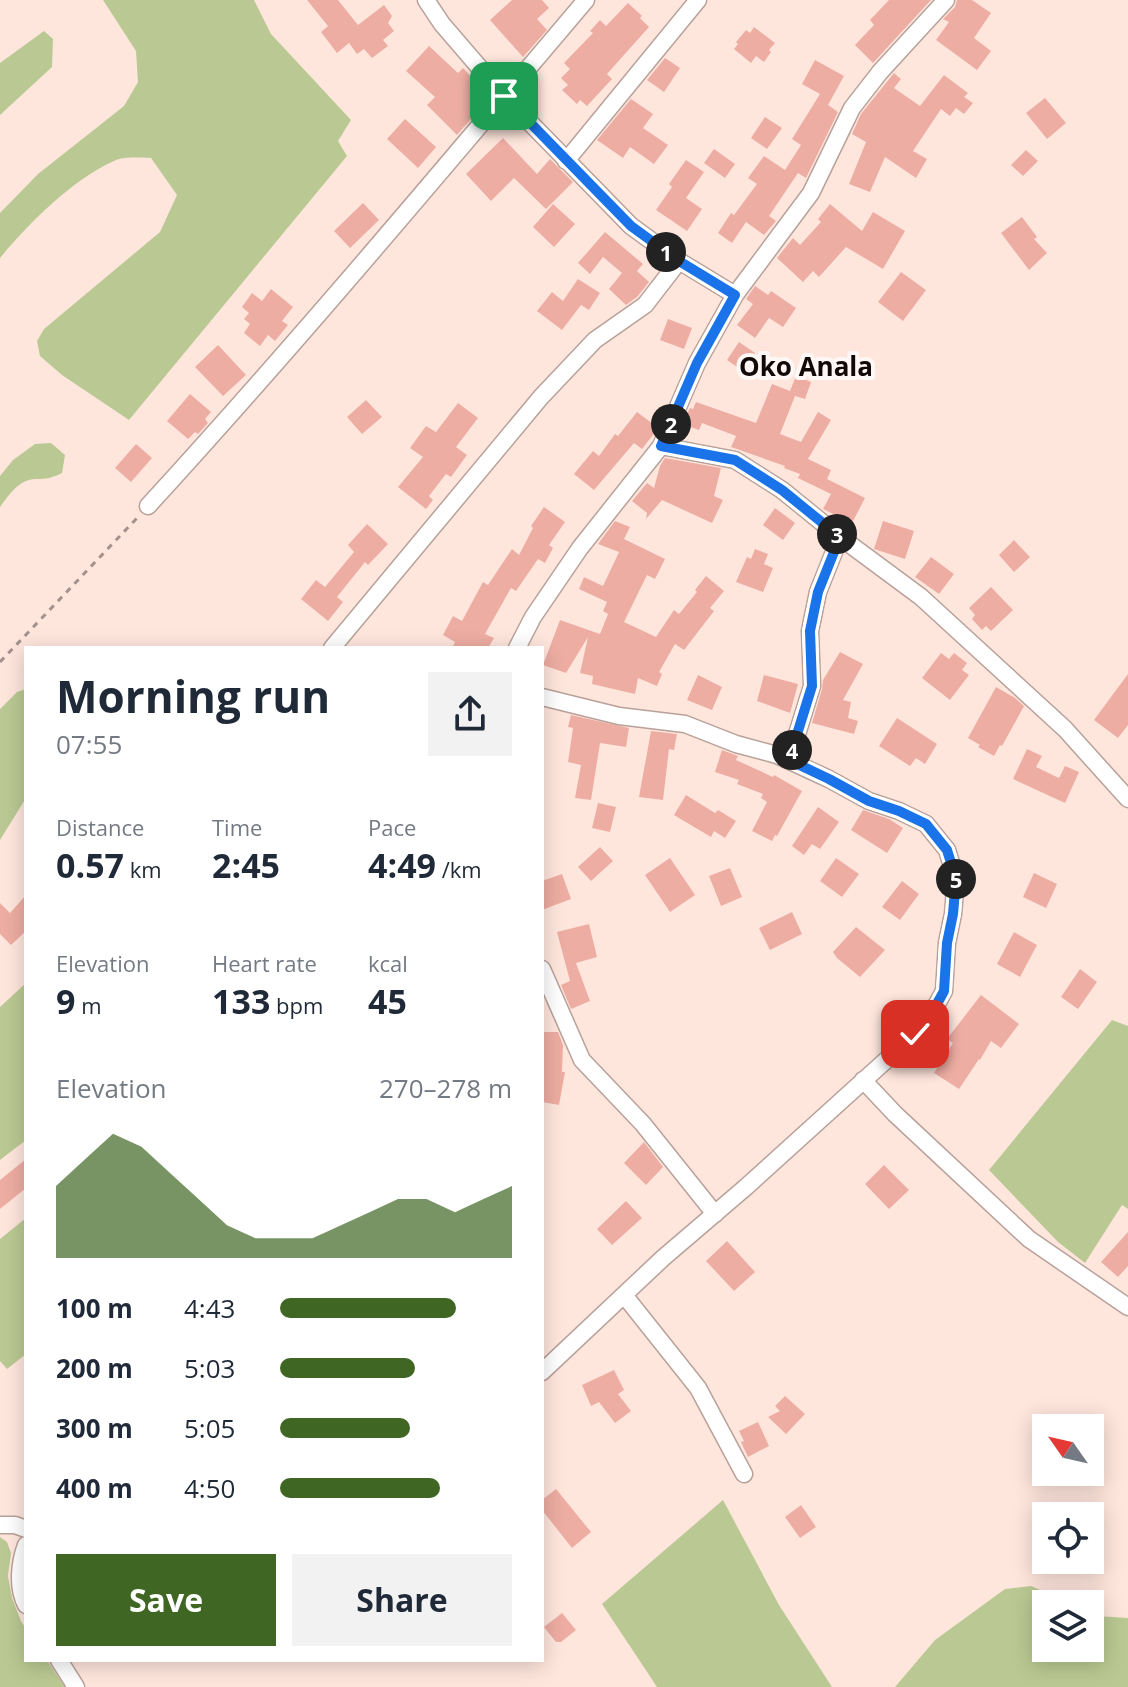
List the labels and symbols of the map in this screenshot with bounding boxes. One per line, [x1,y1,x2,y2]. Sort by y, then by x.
pin [470,62,538,130]
pin: 1 [646,232,686,272]
district label: Oko Anala [739,348,873,384]
pin: 2 [651,404,691,444]
pin: 3 [817,514,857,554]
pin: 4 [772,730,812,770]
pin: 5 [936,859,976,899]
pin [881,1000,949,1068]
north arrow [1032,1414,1104,1486]

